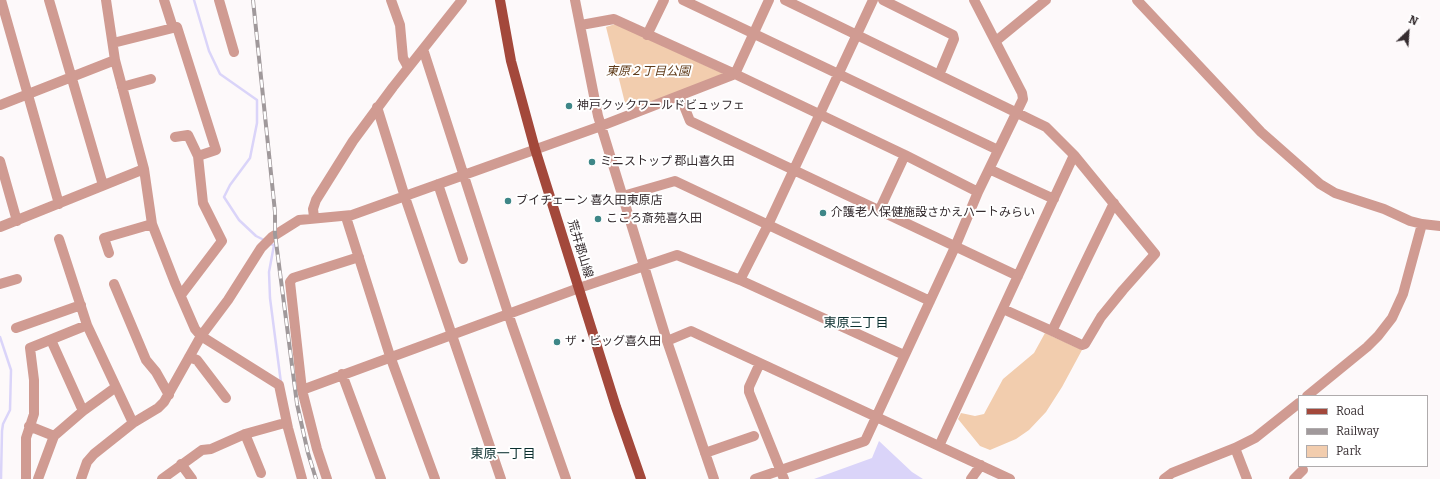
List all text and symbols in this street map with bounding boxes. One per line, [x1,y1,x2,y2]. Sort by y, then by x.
north arrow [1388,12,1428,52]
text: N [1407,13,1420,28]
park label: 東原２丁目公園 [606,65,690,79]
place label: 神戸クックワールドビュッフェ [577,99,745,113]
marker: 神戸クックワールドビュッフェ [564,101,574,111]
place label: ミニストップ 郡山喜久田 [600,155,734,169]
marker: ミニストップ 郡山喜久田 [587,157,597,167]
place label: ブイチェーン 喜久田東原店 [516,194,662,208]
marker: ブイチェーン 喜久田東原店 [503,196,513,206]
place label: 介護老人保健施設さかえハートみらい [831,206,1035,220]
marker: 介護老人保健施設さかえハートみらい [818,208,828,218]
place label: こころ斎苑喜久田 [606,212,702,226]
marker: こころ斎苑喜久田 [593,214,603,224]
street label: 荒井郡山線 [564,218,596,280]
district label: 東原三丁目 [824,315,888,331]
place label: ザ・ビッグ喜久田 [565,335,661,349]
marker: ザ・ビッグ喜久田 [552,337,562,347]
legend [1298,395,1428,467]
text: Road [1336,404,1364,418]
text: Railway [1336,424,1379,438]
text: Park [1336,444,1361,458]
district label: 東原一丁目 [471,446,535,462]

